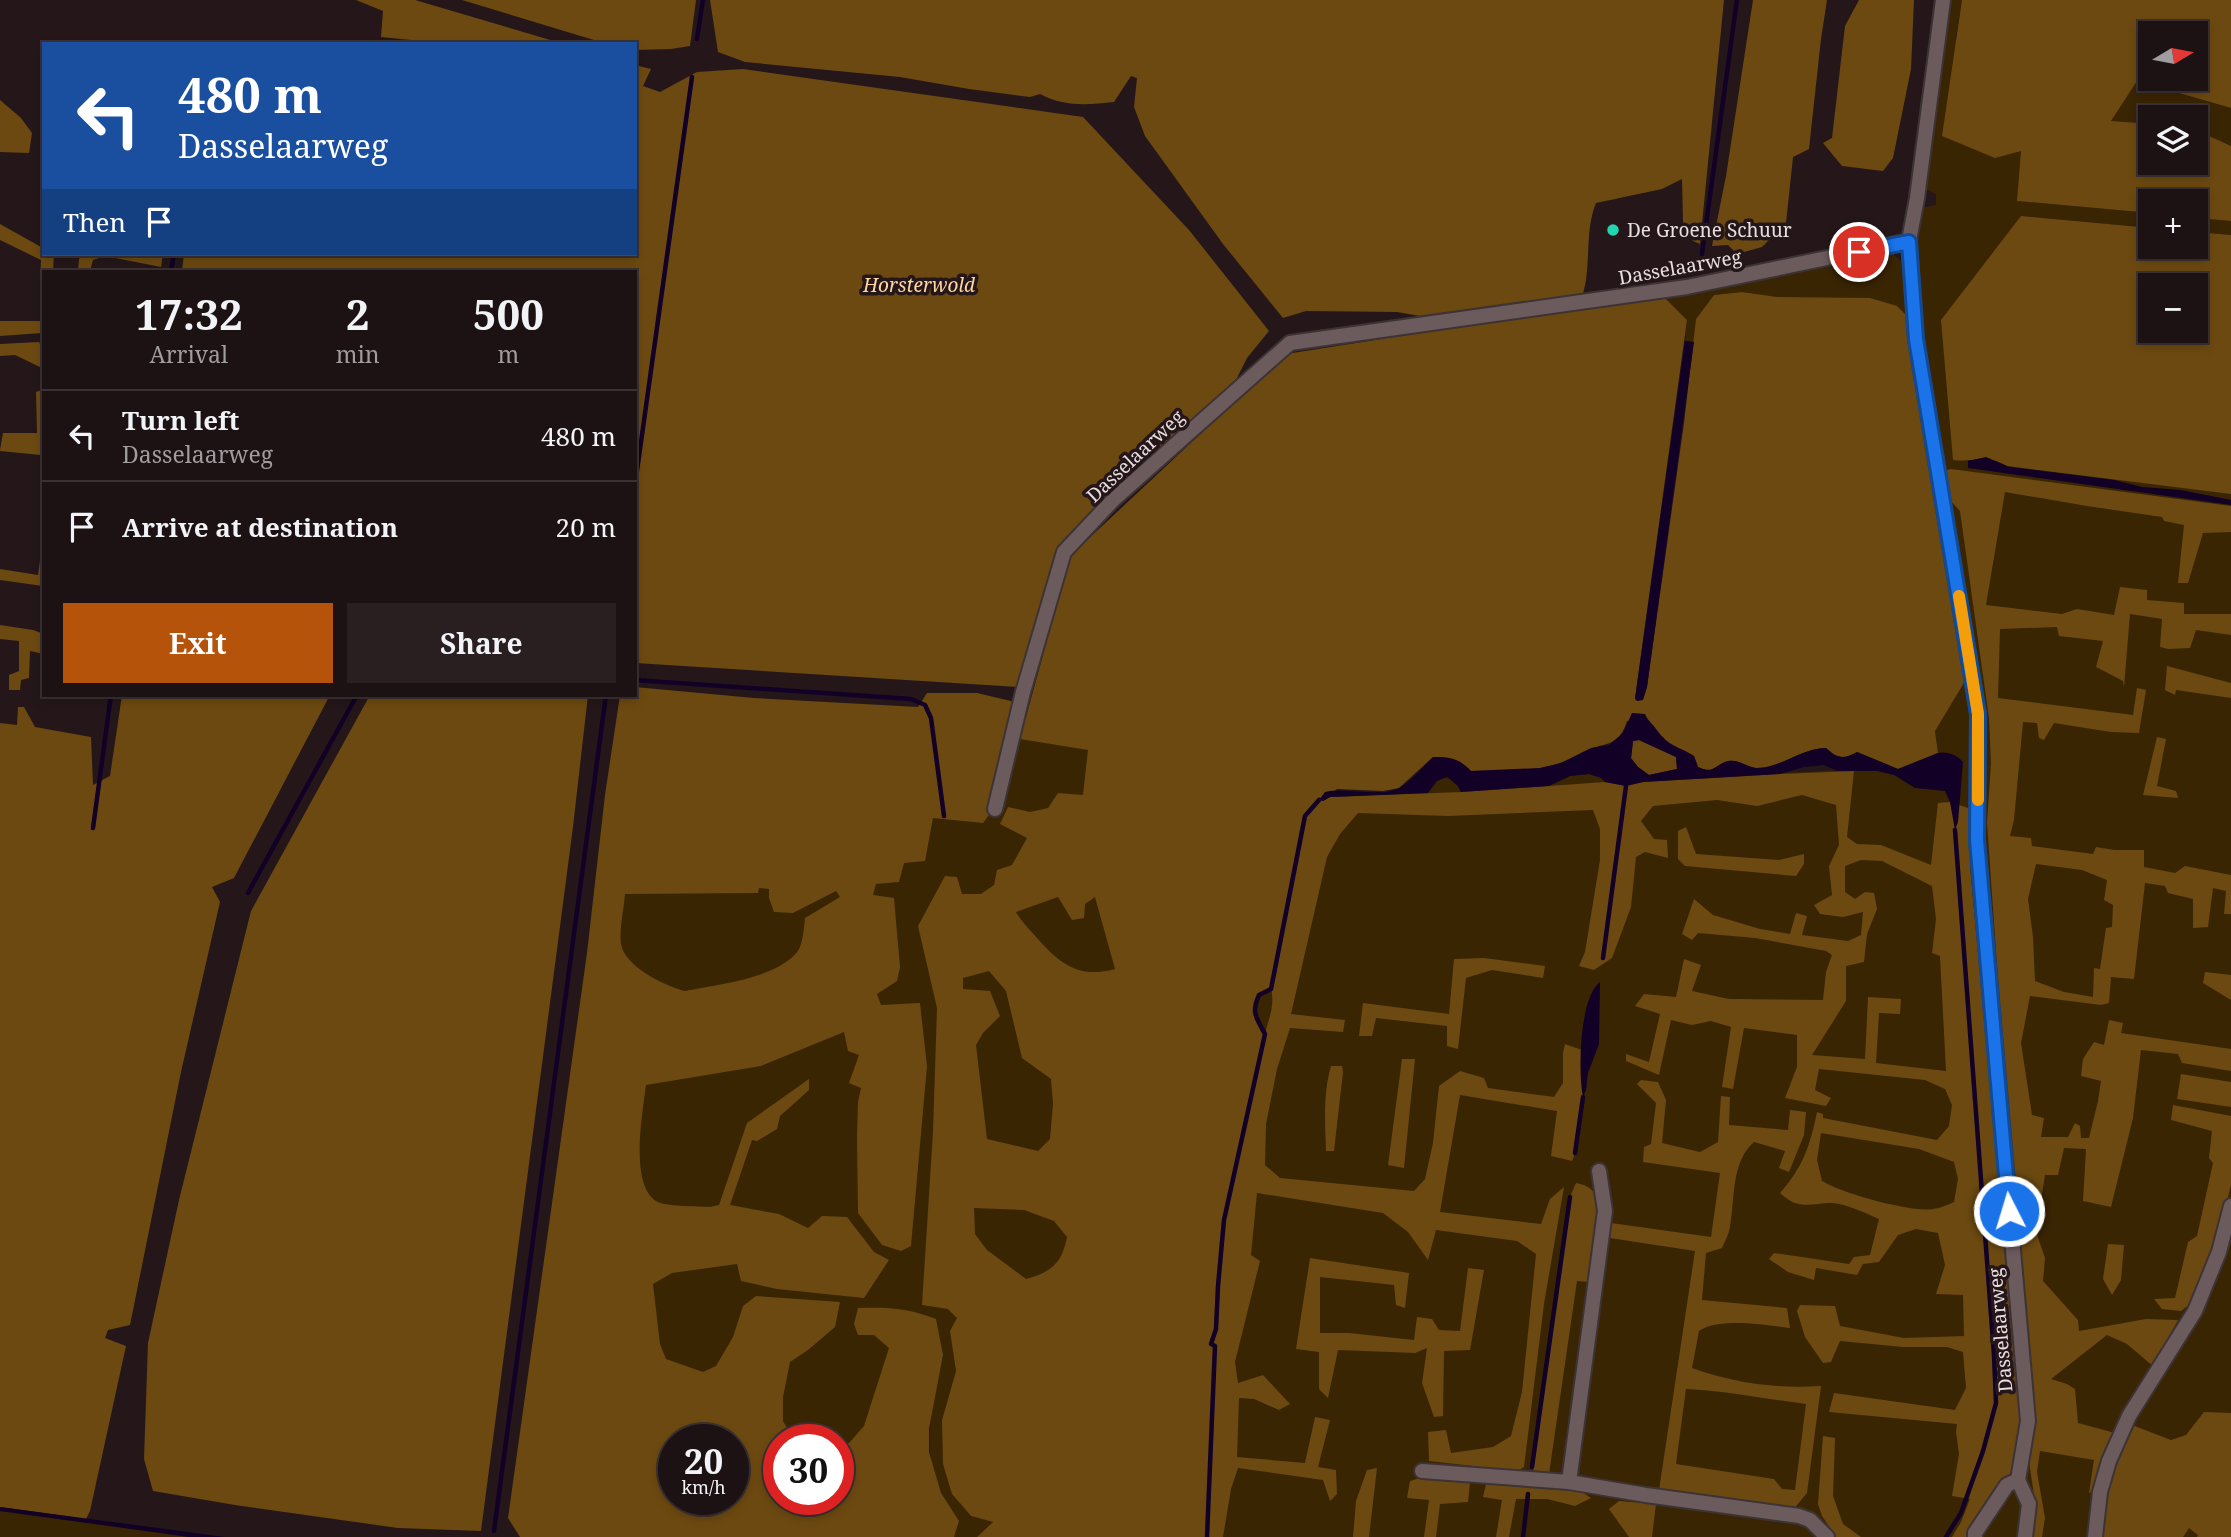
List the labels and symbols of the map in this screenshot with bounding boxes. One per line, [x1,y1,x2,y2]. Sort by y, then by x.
north arrow [2138,21,2208,91]
place label: De Groene Schuur [1627,217,1792,243]
marker: De Groene Schuur [1605,222,1621,238]
pin [1829,222,1889,282]
street label: Dasselaarweg [1616,243,1744,291]
park label: Horsterwold [862,272,976,298]
street label: Dasselaarweg [1080,404,1190,508]
position arrow [1972,1174,2046,1248]
street label: Dasselaarweg [1982,1267,2018,1393]
speed limit sign: 30 [763,1424,854,1515]

